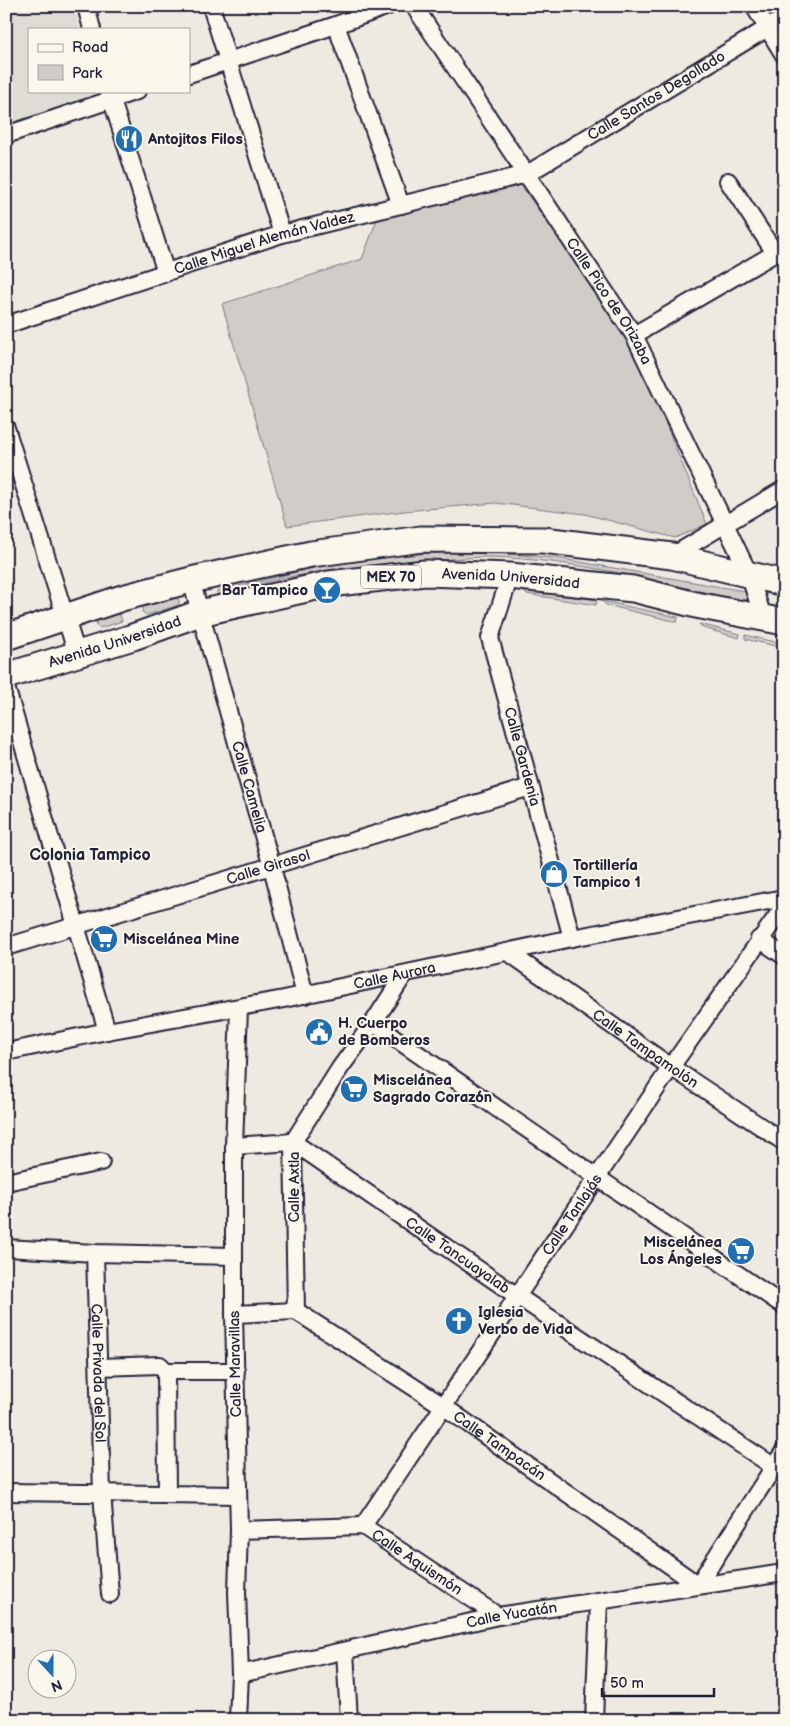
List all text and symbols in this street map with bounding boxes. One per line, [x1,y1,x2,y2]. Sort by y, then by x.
legend [28,28,190,92]
text: Road [72,38,108,57]
street label: Calle Santos Degollado [584,47,729,145]
text: Park [72,64,103,83]
restaurant icon: Antojitos Filos [114,124,144,154]
place label: Antojitos Filos [147,130,243,149]
street label: Calle Miguel Alemán Valdez [172,207,357,279]
street label: Calle Pico de Orizaba [562,234,656,368]
street label: Avenida Universidad [442,565,581,593]
road number: MEX 70 [361,566,421,588]
bar icon: Bar Tampico [312,575,342,605]
place label: Bar Tampico [221,581,308,600]
street label: Avenida Universidad [46,612,184,672]
street label: Calle Gardenia [499,705,544,808]
street label: Calle Camelia [227,739,271,835]
district label: Colonia Tampico [29,846,151,865]
street label: Calle Girasol [224,846,312,889]
place label: Tortillería Tampico 1 [573,856,641,892]
shop icon: Tortillería Tampico 1 [539,859,569,889]
supermarket icon: Miscelánea Mine [89,924,119,954]
place label: Miscelánea Mine [123,930,240,949]
street label: Calle Aurora [352,958,437,994]
street label: Calle Tampamolón [588,1005,702,1093]
place label: H. Cuerpo de Bomberos [338,1014,430,1050]
public building icon: H. Cuerpo de Bomberos [304,1017,334,1047]
place label: Miscelánea Sagrado Corazón [373,1071,492,1107]
supermarket icon: Miscelánea Sagrado Corazón [339,1074,369,1104]
street label: Calle Axtla [285,1151,304,1223]
street label: Calle Tanlajás [538,1170,607,1259]
street label: Calle Tancuayalab [401,1213,514,1299]
place label: Miscelánea Los Ángeles [639,1233,722,1269]
supermarket icon: Miscelánea Los Ángeles [726,1236,756,1266]
street label: Calle Privada del Sol [86,1303,110,1443]
place label: Iglesia Verbo de Vida [478,1303,573,1339]
church icon: Iglesia Verbo de Vida [444,1306,474,1336]
street label: Calle Maravillas [225,1310,246,1418]
street label: Calle Tampacán [449,1407,549,1485]
street label: Calle Aquismón [368,1525,466,1600]
street label: Calle Yucatán [464,1598,558,1633]
north arrow [28,1648,78,1698]
scale bar [602,1666,715,1698]
text: 50 m [610,1674,644,1693]
text: N [49,1676,64,1695]

